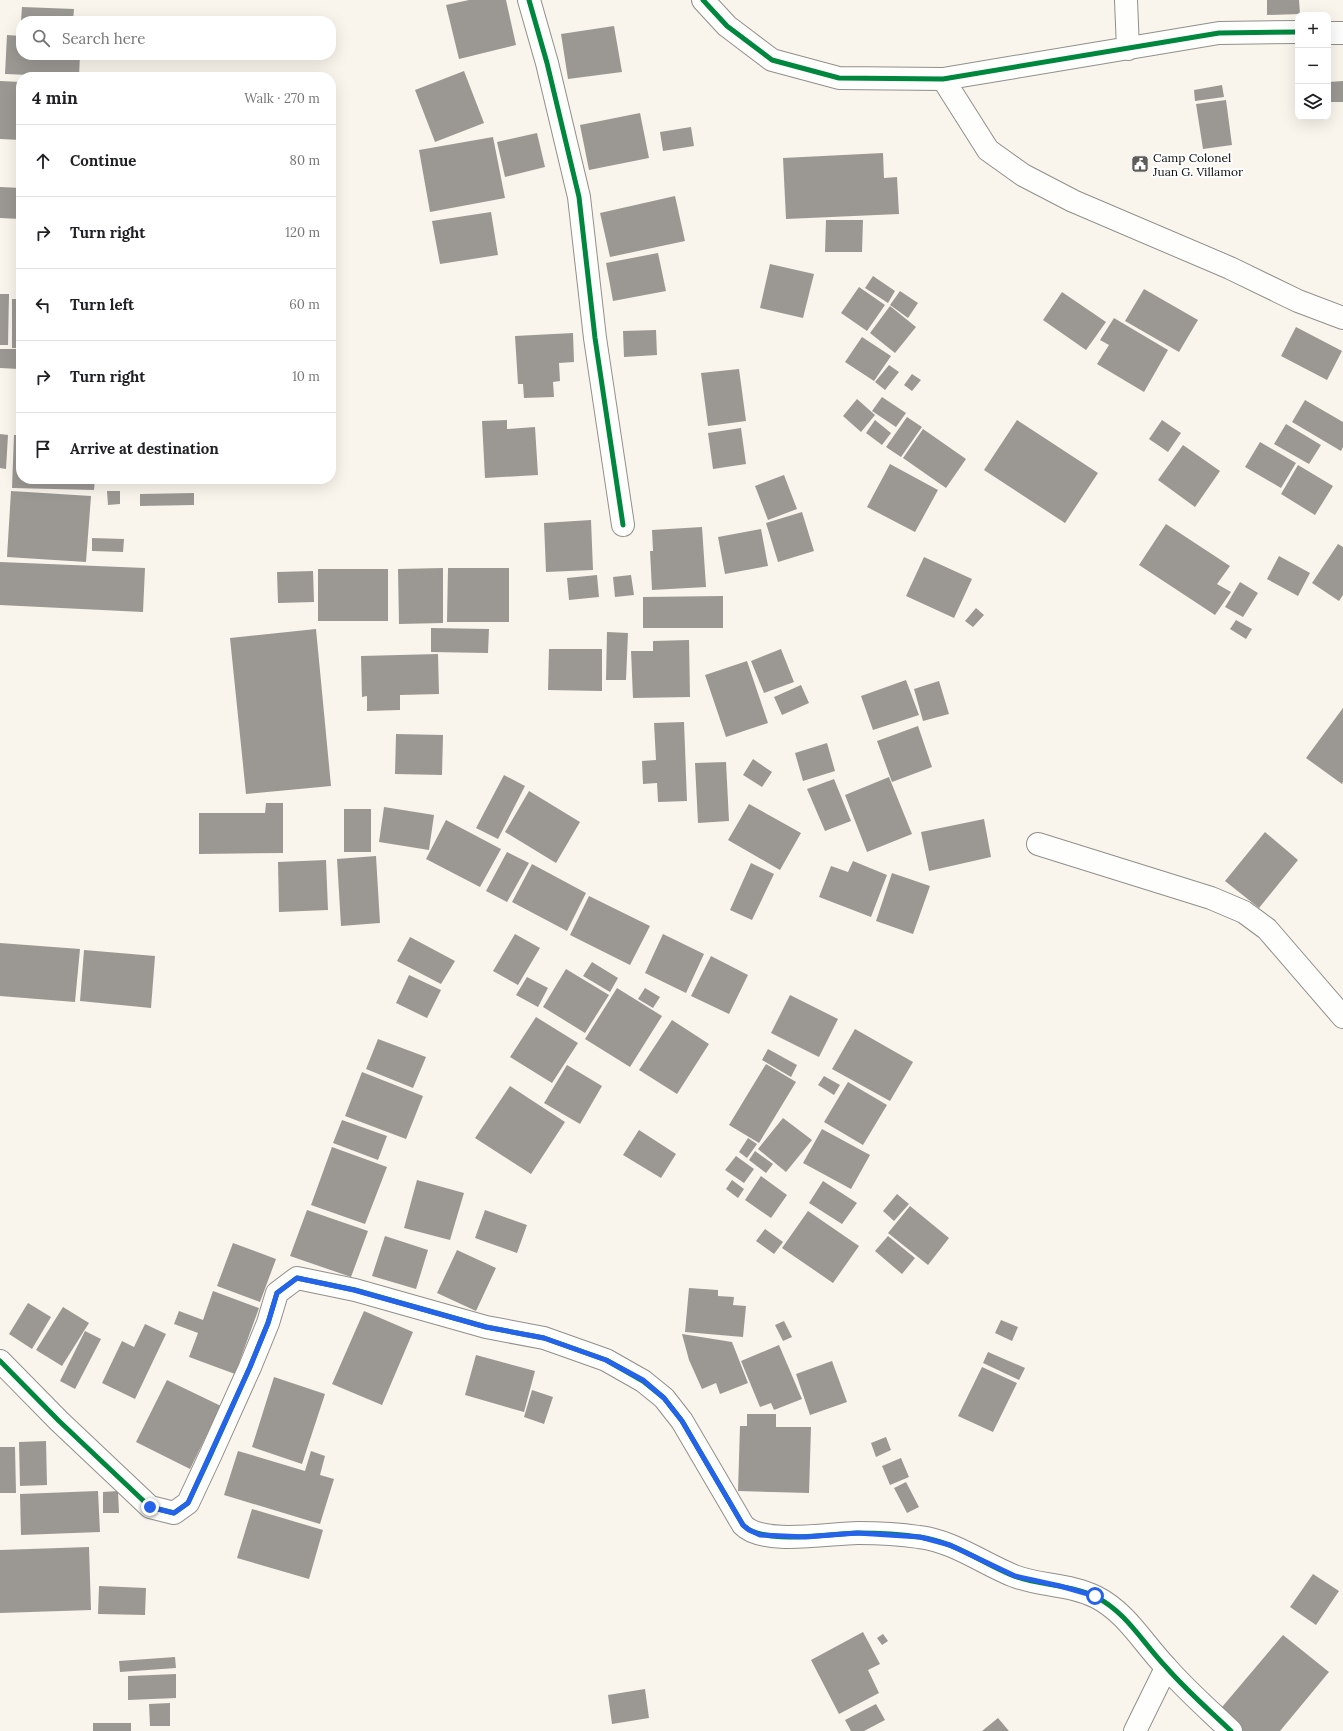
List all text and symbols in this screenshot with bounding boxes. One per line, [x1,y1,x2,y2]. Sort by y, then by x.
map controls [1295,12,1331,120]
button: + [1295,12,1331,48]
search box [16,16,336,60]
icon: search [30,27,52,49]
text: Search here [62,29,145,48]
button: − [1295,48,1331,84]
button: layers [1295,84,1331,120]
text: 4 min [32,87,78,109]
text: Walk · 270 m [244,90,320,107]
icon: ahead [32,150,54,172]
place label: Camp Colonel Juan G. Villamor [1152,150,1244,179]
text: Continue [70,151,136,170]
text: 80 m [290,152,320,169]
public building icon: Camp Colonel Juan G. Villamor [1130,154,1150,174]
icon: right [32,222,54,244]
text: Turn right [70,223,146,242]
text: 120 m [285,224,320,241]
icon: left [32,294,54,316]
text: Turn left [70,295,134,314]
text: 60 m [289,296,320,313]
icon: right [32,366,54,388]
text: Turn right [70,367,146,386]
text: 10 m [292,368,320,385]
icon: arrive [32,438,54,460]
text: Arrive at destination [70,439,219,458]
route end [141,1498,159,1516]
route start [1086,1587,1104,1605]

